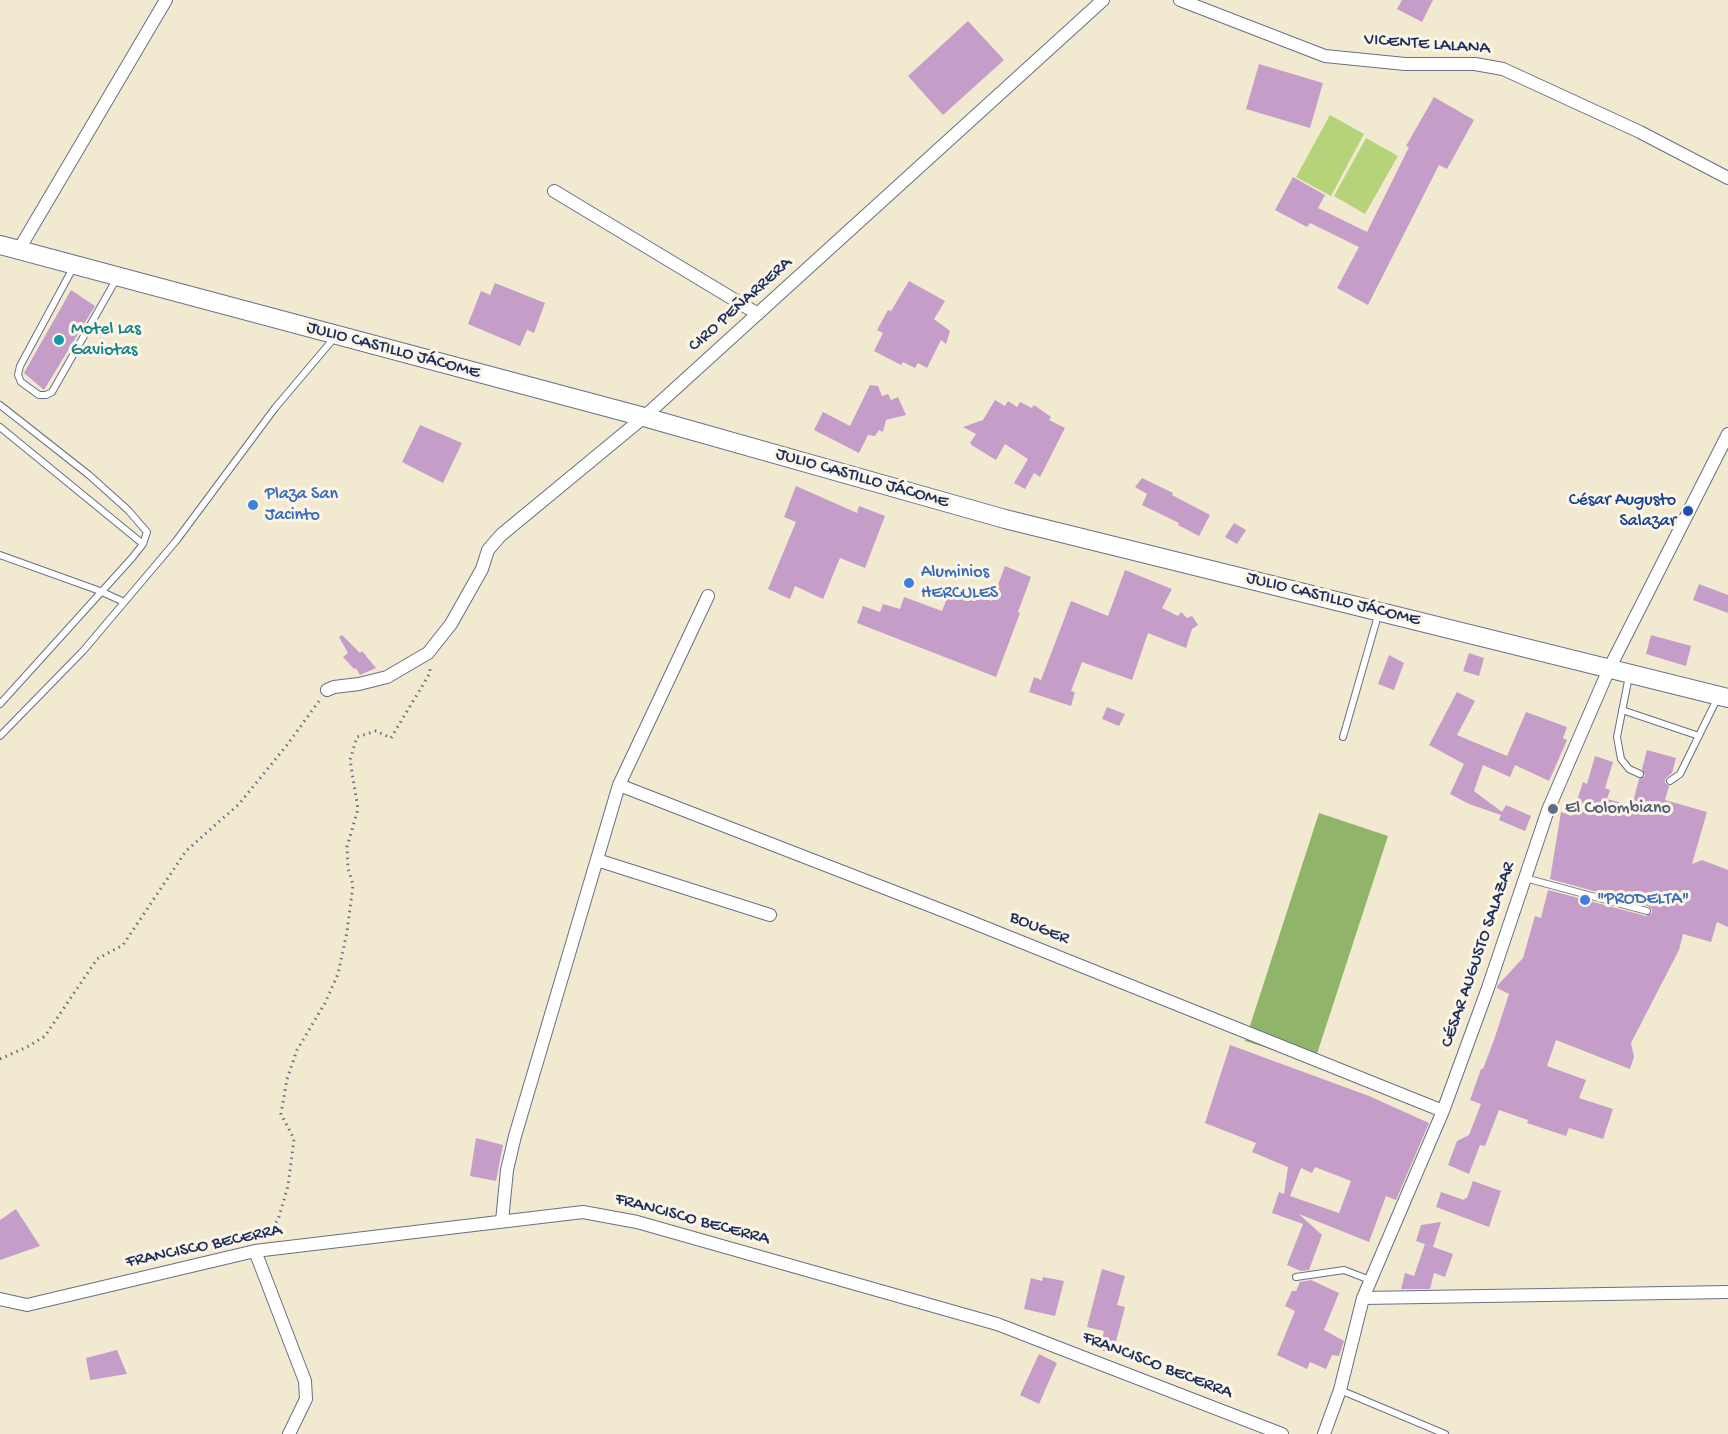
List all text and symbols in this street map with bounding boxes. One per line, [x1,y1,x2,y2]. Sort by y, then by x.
street label: VICENTE LALANA [1363,30,1491,60]
street label: CIRO PEÑARRERA [685,253,797,357]
street label: JULIO CASTILLO JÁCOME [304,317,482,385]
place label: Motel Las Gaviotas [71,319,141,362]
marker: Motel Las Gaviotas [52,333,66,347]
street label: JULIO CASTILLO JÁCOME [773,444,951,514]
place label: Plaza San Jacinto [265,484,338,526]
place label: César Augusto Salazar [1569,490,1676,532]
marker: Plaza San Jacinto [246,498,260,512]
marker: César Augusto Salazar [1681,504,1695,518]
place label: Aluminios HERCULES [921,562,998,604]
street label: JULIO CASTILLO JÁCOME [1244,568,1422,632]
marker: Aluminios HERCULES [902,576,916,590]
place label: El Colombiano [1565,798,1671,820]
marker: El Colombiano [1546,802,1560,816]
street label: CÉSAR AUGUSTO SALAZAR [1437,859,1521,1051]
place label: "PRODELTA" [1597,889,1689,911]
marker: "PRODELTA" [1578,893,1592,907]
street label: BOUGER [1006,907,1072,951]
street label: FRANCISCO BECERRA [612,1189,772,1251]
street label: FRANCISCO BECERRA [124,1220,284,1274]
street label: FRANCISCO BECERRA [1079,1327,1235,1405]

